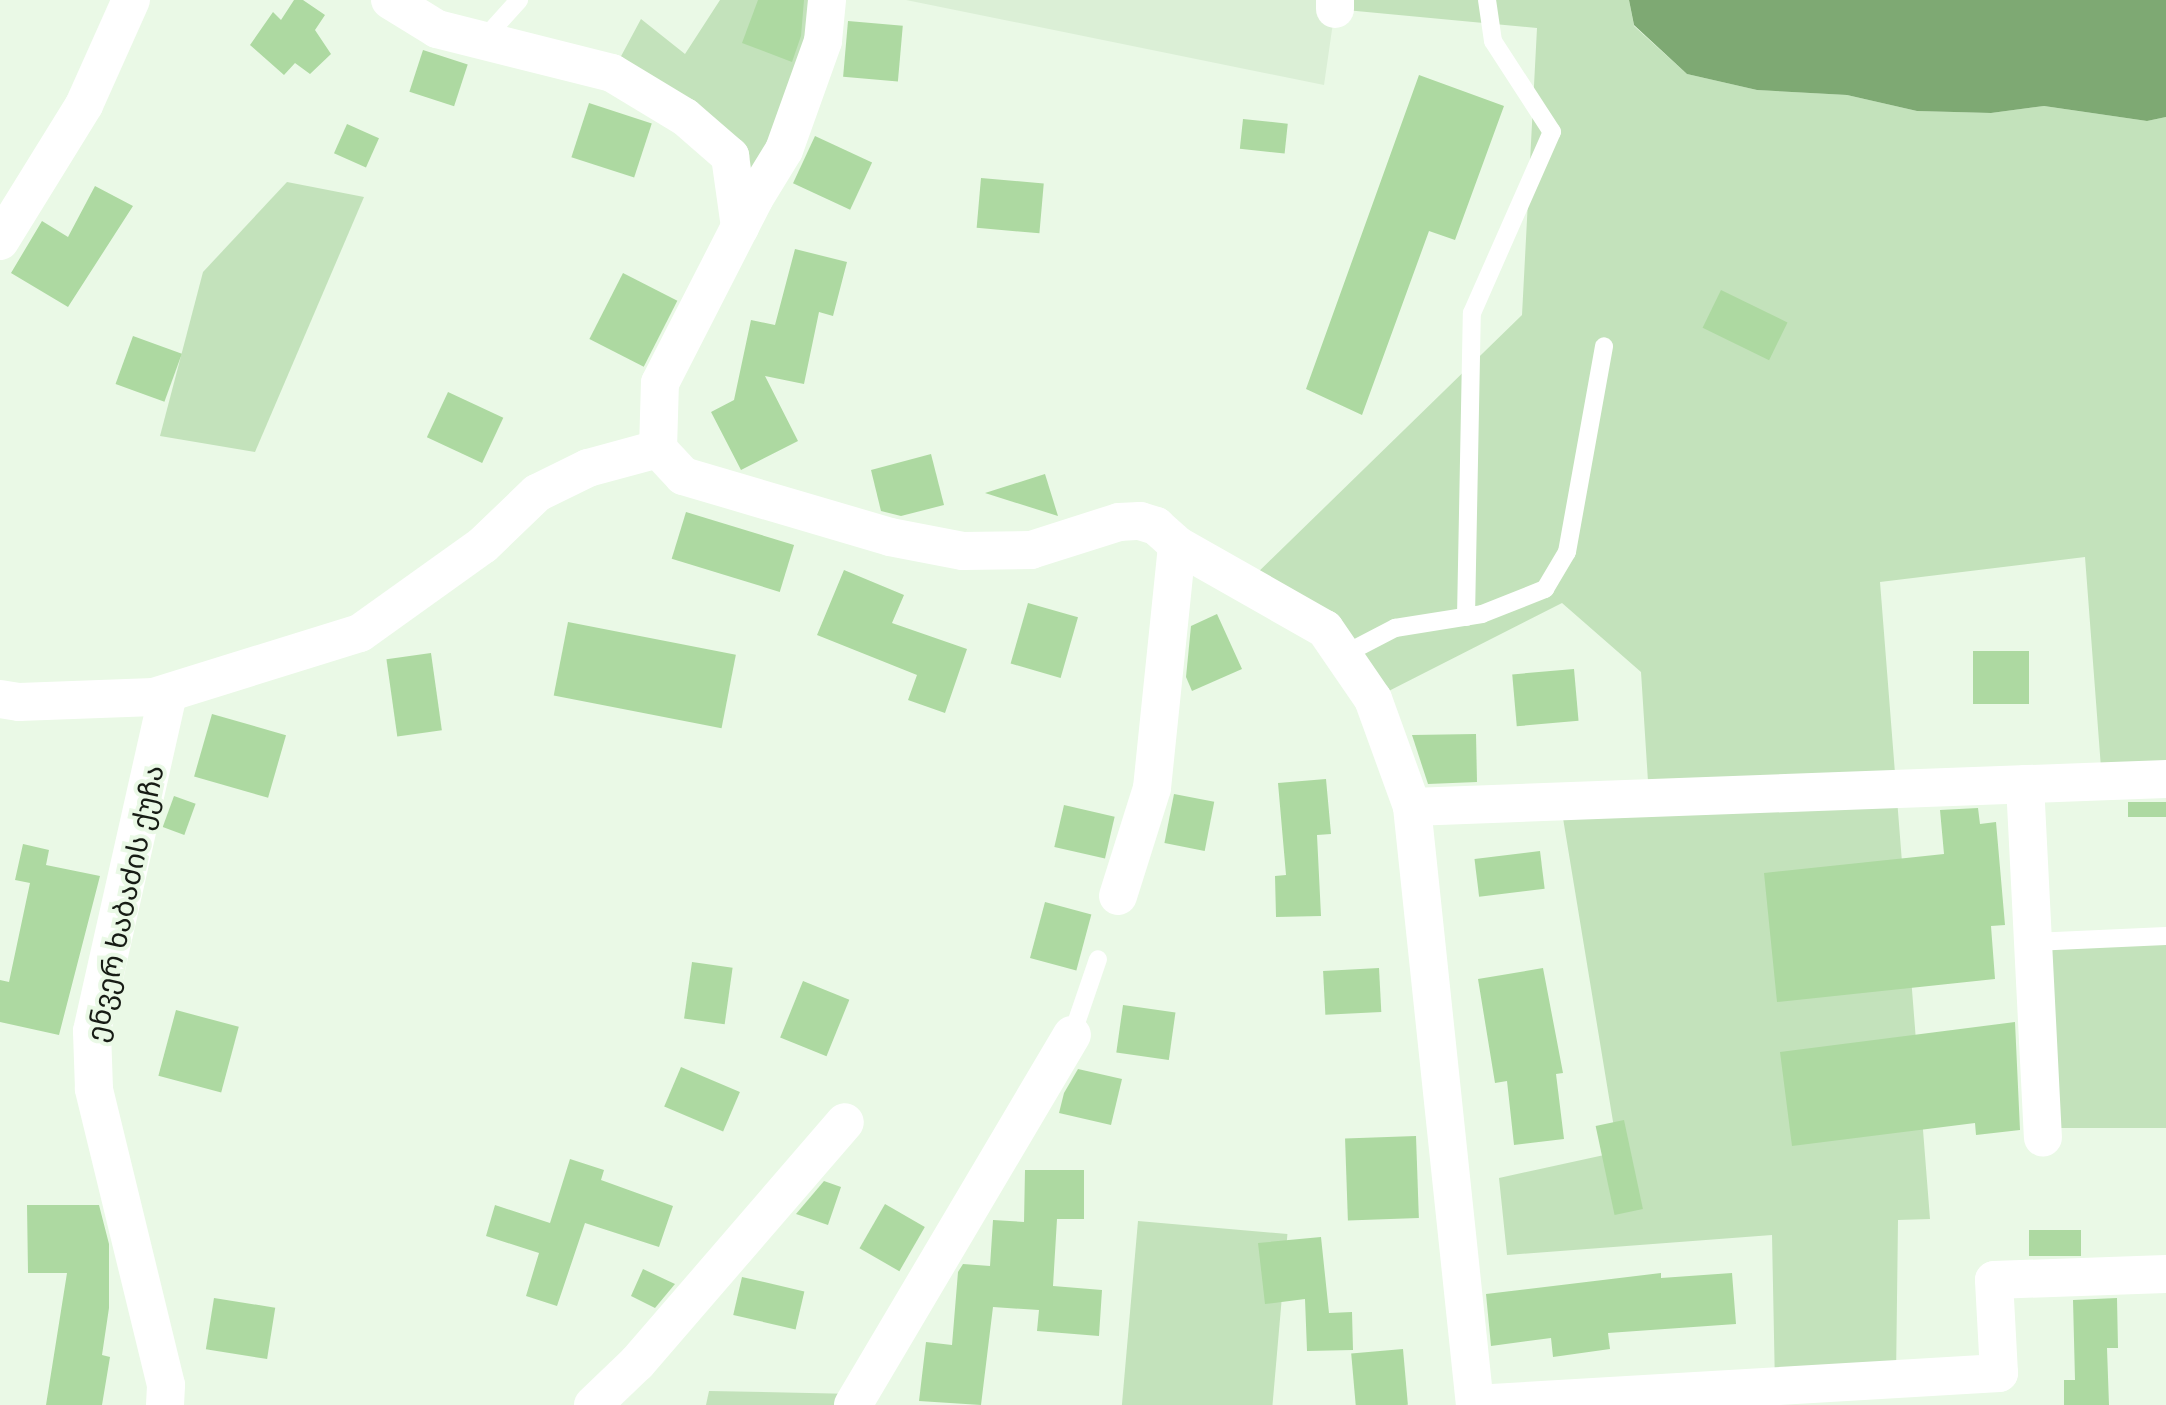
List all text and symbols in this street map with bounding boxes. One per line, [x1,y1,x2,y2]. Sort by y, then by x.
street label: ენვერ ხაბაძის ქუჩა [78,762,170,1044]

